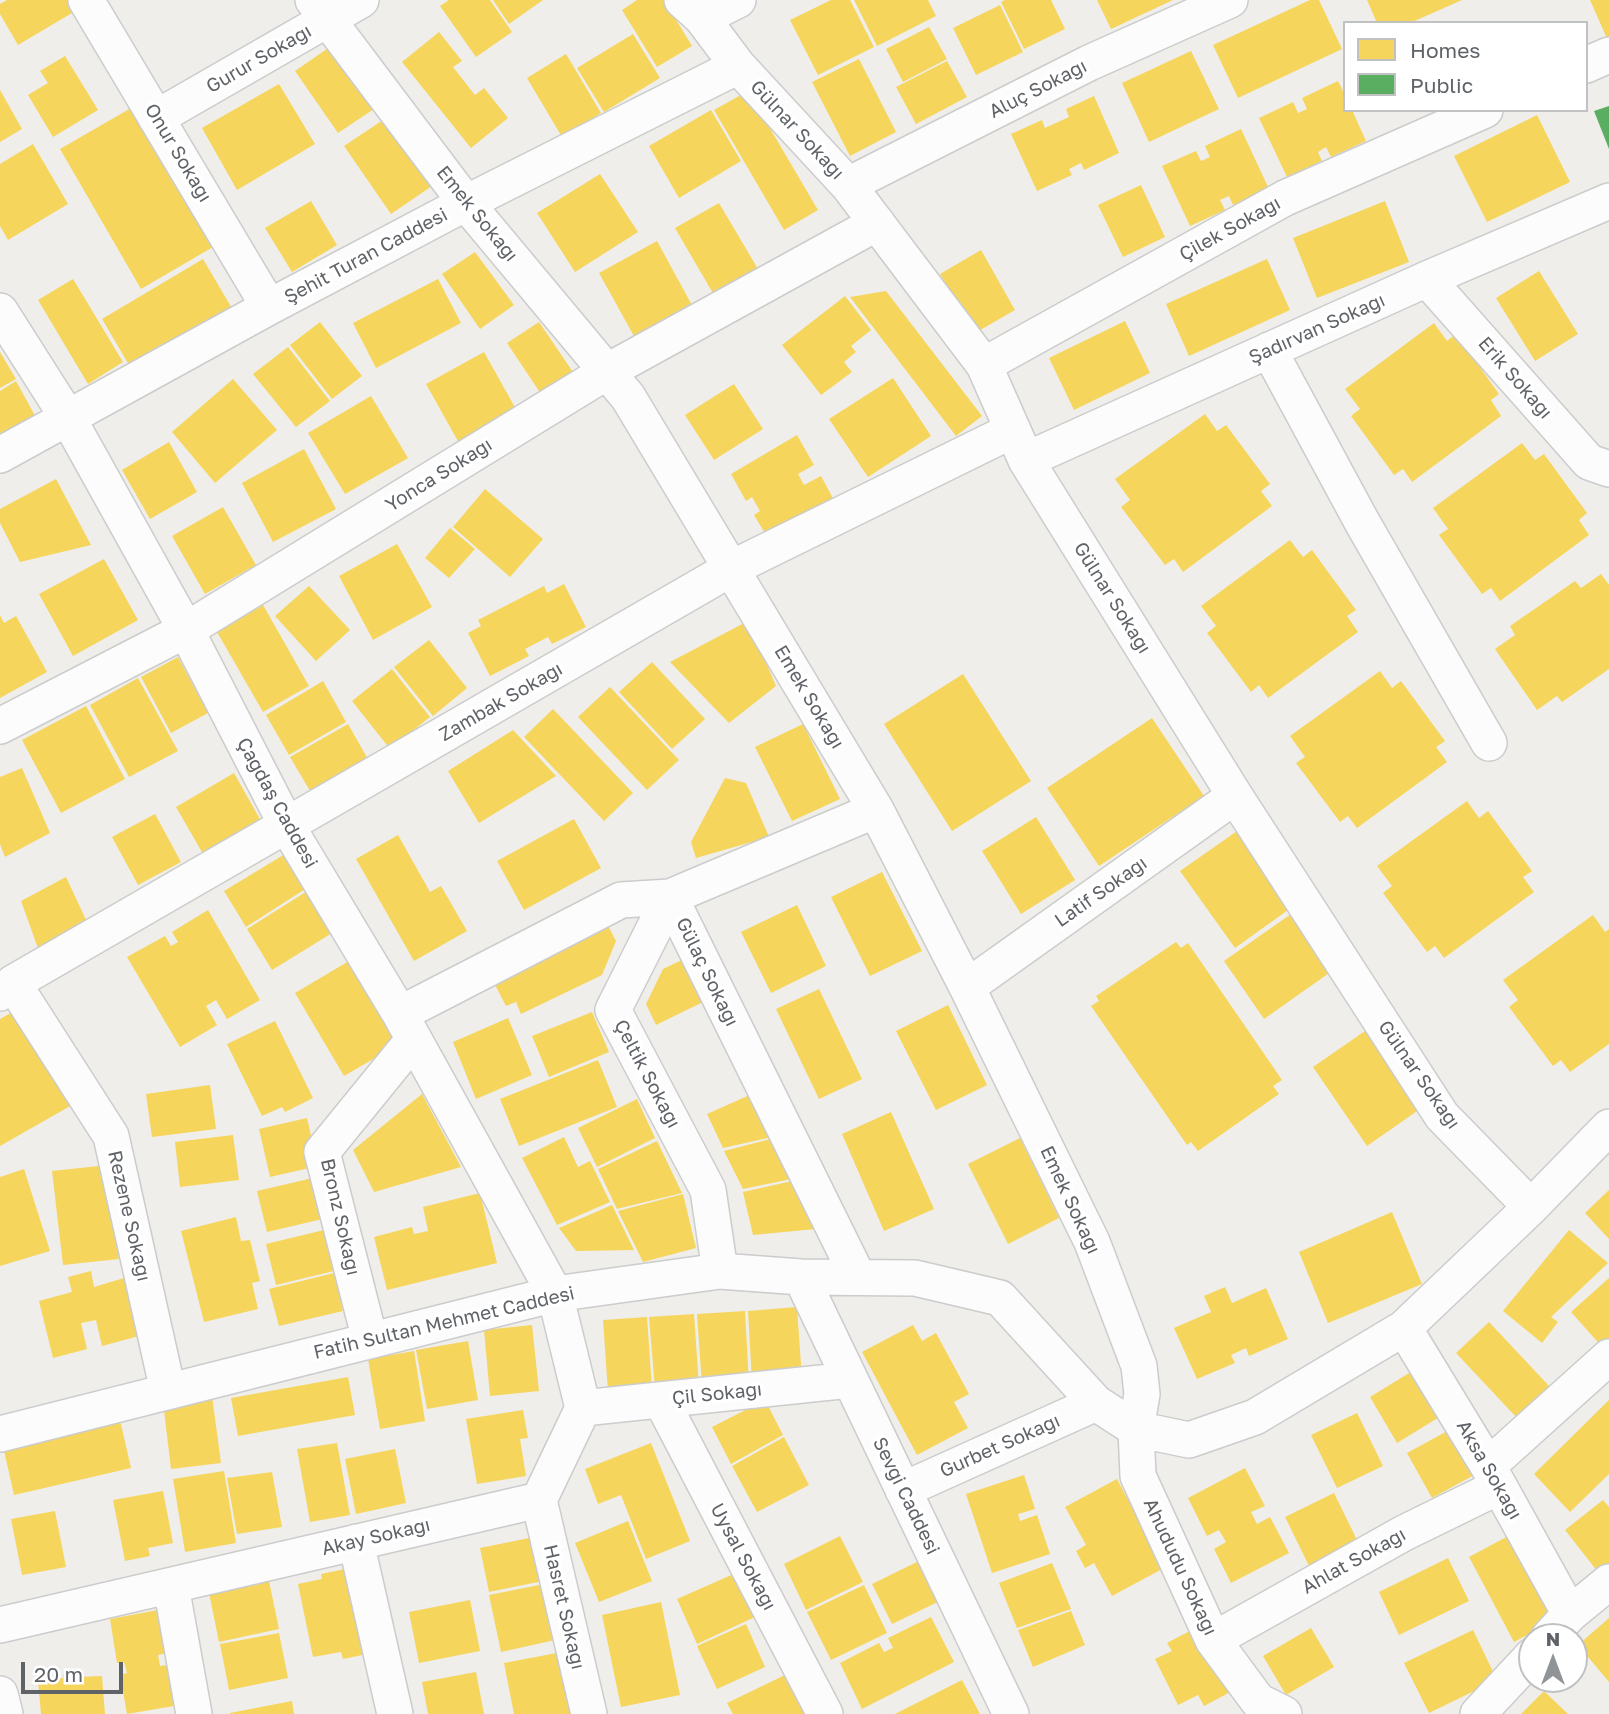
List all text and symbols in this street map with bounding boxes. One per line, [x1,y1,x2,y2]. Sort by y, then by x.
street label: Gurur Sokağı [202,20,316,98]
legend [1343,21,1588,112]
text: Homes [1410,37,1480,63]
street label: Aluç Sokağı [985,55,1091,123]
text: Public [1410,72,1473,98]
street label: Gülnar Sokağı [745,76,849,184]
street label: Onur Sokağı [140,100,216,206]
street label: Emek Sokağı [431,162,523,266]
street label: Çilek Sokağı [1175,192,1285,266]
street label: Şehit Turan Caddesi [281,203,451,309]
street label: Şadırvan Sokağı [1245,289,1389,369]
street label: Erik Sokağı [1473,332,1557,424]
street label: Yonca Sokağı [382,433,496,517]
street label: Gülnar Sokağı [1069,538,1155,658]
street label: Emek Sokağı [769,641,849,753]
street label: Zambak Sokağı [435,658,567,746]
street label: Çağdaş Caddesi [232,734,322,872]
street label: Latif Sokağı [1050,852,1152,932]
street label: Gülaç Sokağı [671,914,743,1030]
street label: Çeltik Sokağı [609,1016,685,1132]
street label: Gülnar Sokağı [1373,1016,1465,1134]
street label: Emek Sokağı [1035,1142,1105,1258]
street label: Rezene Sokağı [103,1148,155,1284]
street label: Bronz Sokağı [315,1156,365,1278]
street label: Fatih Sultan Mehmet Caddesi [311,1282,577,1364]
street label: Çil Sokağı [671,1378,763,1410]
street label: Gurbet Sokağı [936,1409,1064,1483]
street label: Aksa Sokağı [1451,1416,1527,1524]
street label: Sevgi Caddesi [868,1434,944,1558]
street label: Ahududu Sokağı [1138,1495,1222,1639]
street label: Uysal Sokağı [705,1500,781,1614]
street label: Akay Sokağı [320,1513,432,1561]
street label: Ahlat Sokağı [1298,1523,1410,1599]
street label: Hasret Sokağı [539,1542,589,1672]
north arrow [1518,1623,1588,1693]
text: N [1546,1627,1560,1650]
scale bar [24,1648,126,1692]
text: 20 m [34,1661,83,1687]

